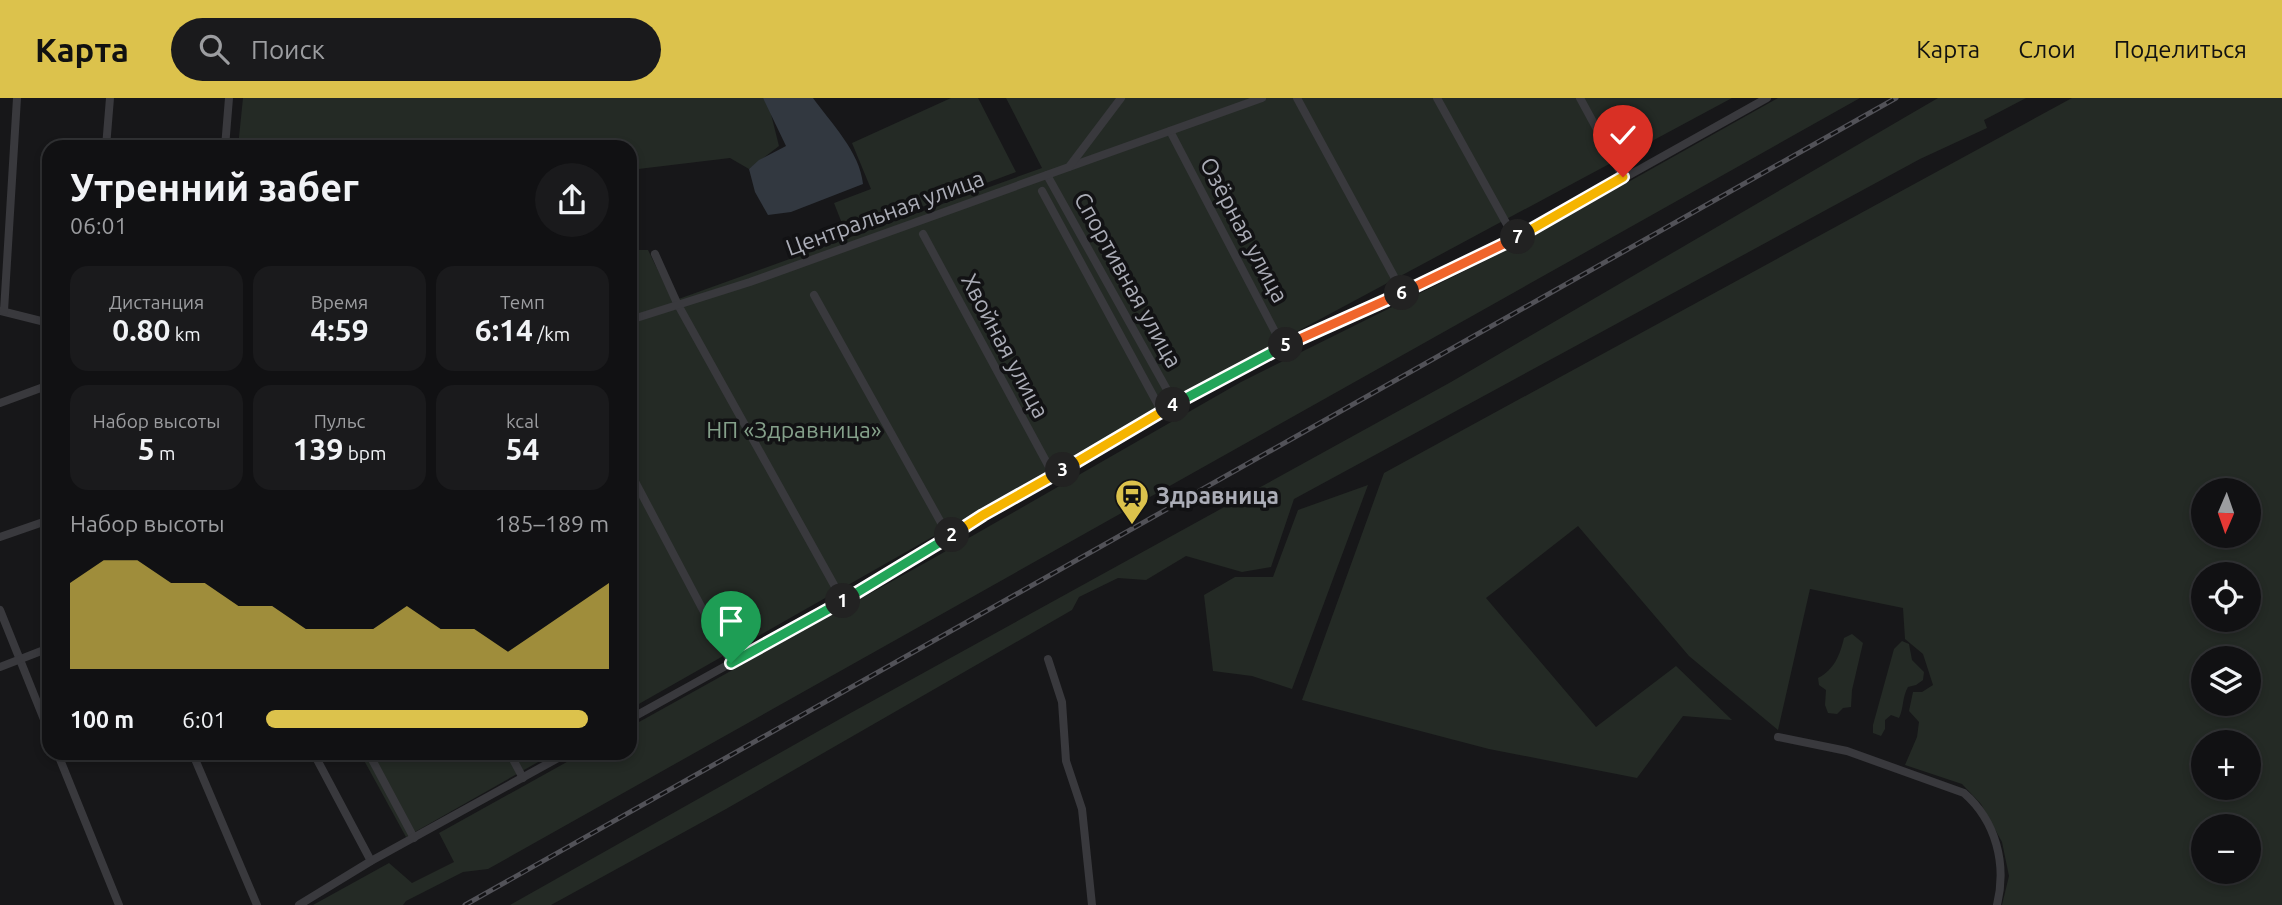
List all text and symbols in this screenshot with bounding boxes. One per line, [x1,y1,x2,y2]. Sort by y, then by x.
search box [171,18,661,81]
icon: search [195,30,233,68]
text: Карта [35,31,129,68]
text: Поиск [251,35,325,64]
text: Карта [1916,36,1980,63]
text: Слои [2018,36,2076,63]
text: Поделиться [2114,36,2247,63]
pin [1593,105,1653,177]
icon: check [1604,116,1642,154]
street label: Озёрная улица [1196,153,1293,307]
button: share [535,163,609,237]
street label: Центральная улица [782,165,987,260]
text: Утренний забег [70,166,359,208]
street label: Спортивная улица [1070,188,1187,372]
text: 06:01 [70,213,128,238]
pin: 7 [1500,220,1536,254]
text: 7 [1512,225,1523,247]
street label: Хвойная улица [957,269,1054,422]
pin: 6 [1384,276,1420,310]
text: 6 [1396,281,1407,303]
text: Дистанция [109,291,204,313]
text: Время [311,291,368,313]
text: Темп [500,291,545,313]
text: 0.80 [112,313,170,347]
text: 4:59 [310,313,369,347]
text: 6:14 [475,313,533,347]
text: km [170,323,201,345]
text: /km [533,323,570,345]
pin: 5 [1268,328,1304,362]
text: 5 [1280,333,1291,355]
pin: 4 [1156,388,1190,422]
text: 4 [1167,393,1178,415]
text: Набор высоты [93,410,220,432]
text: Пульс [314,410,365,432]
text: kcal [506,410,539,432]
park label: НП «Здравница» [706,417,882,442]
text: 5 [138,432,155,466]
text: 139 [293,432,343,466]
text: 54 [506,432,539,466]
text: m [155,442,175,464]
text: bpm [343,442,386,464]
pin: 3 [1046,452,1080,488]
text: 3 [1057,458,1068,480]
station icon: Здравница [1113,477,1151,526]
north arrow [2191,478,2261,548]
map controls [2191,478,2261,884]
place label: Здравница [1156,483,1279,508]
text: Набор высоты [70,511,225,536]
text: 185–189 m [495,511,609,536]
pin: 2 [934,518,970,552]
text: 2 [946,523,957,545]
button: locate [2191,562,2261,632]
pin: 1 [826,584,860,618]
text: 1 [837,589,848,611]
pin [701,591,761,663]
icon: arrive [712,602,750,640]
button: layers [2191,646,2261,716]
text: 100 m [70,707,134,732]
text: 6:01 [182,707,227,732]
button: + [2191,730,2261,800]
button: − [2191,814,2261,884]

